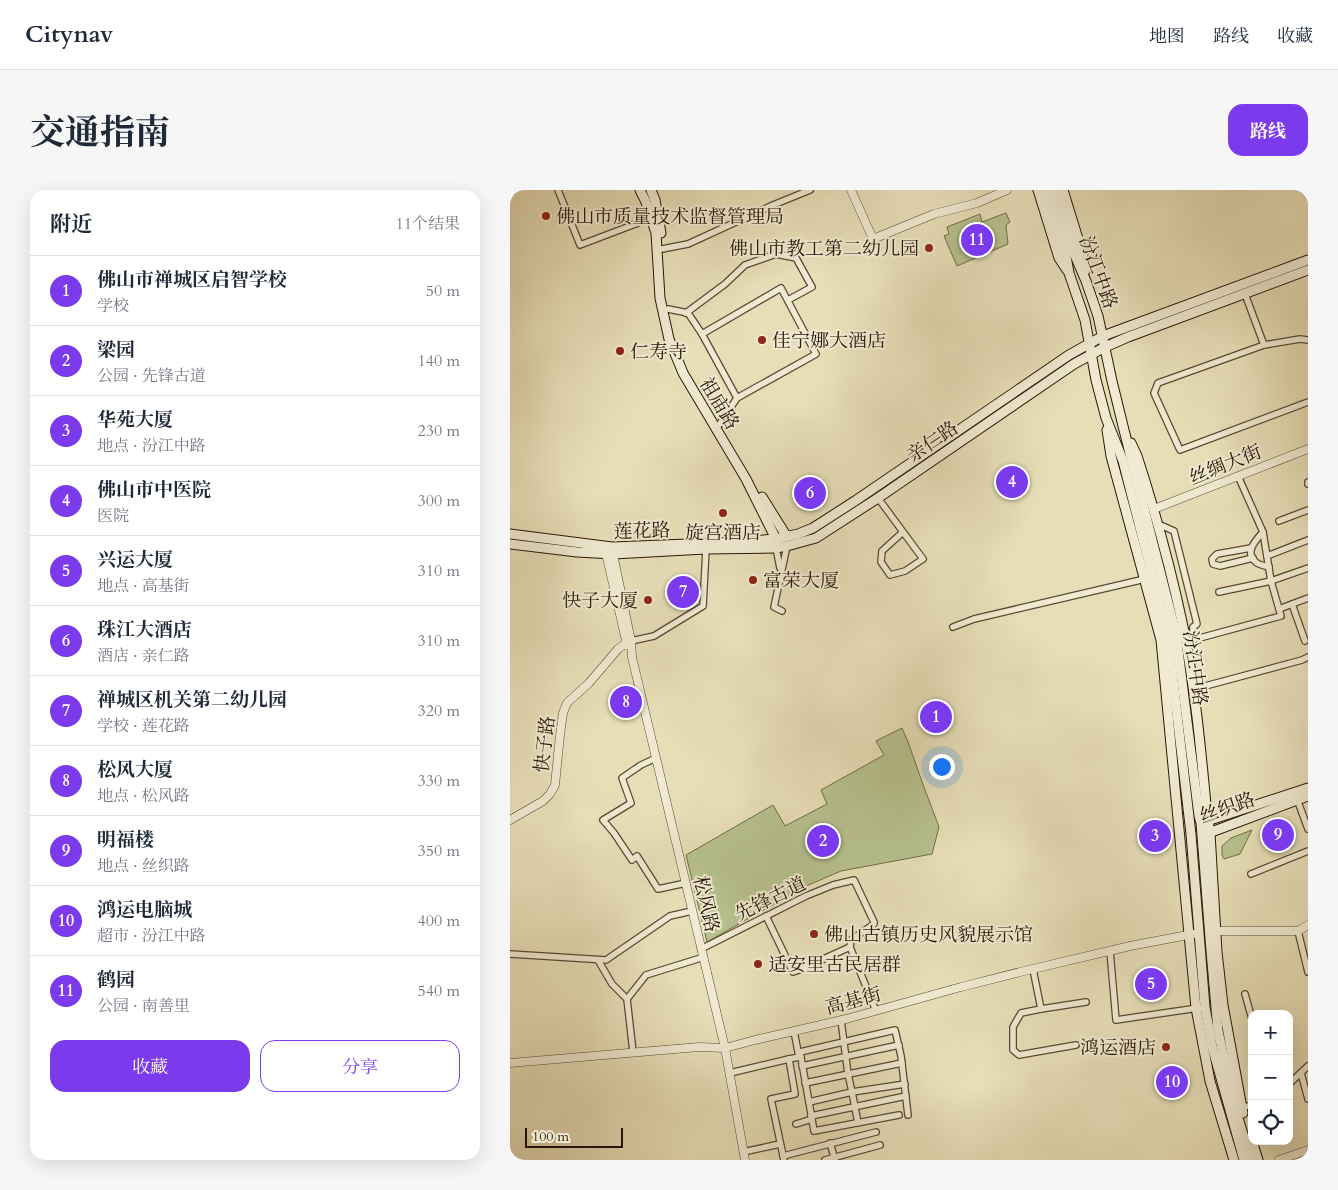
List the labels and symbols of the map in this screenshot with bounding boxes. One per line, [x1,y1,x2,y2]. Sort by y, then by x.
place label: 佛山市质量技术监督管理局 [556,204,784,230]
marker: 佛山市质量技术监督管理局 [540,210,552,222]
pin: 11 [961,221,993,259]
street label: 汾江中路 [1073,232,1123,313]
place label: 佛山市教工第二幼儿园 [729,236,919,262]
marker: 佛山市教工第二幼儿园 [923,242,935,254]
place label: 佳宁娜大酒店 [772,328,886,354]
marker: 佳宁娜大酒店 [756,334,768,346]
place label: 仁寿寺 [630,339,687,365]
marker: 仁寿寺 [614,345,626,357]
street label: 祖庙路 [693,372,745,435]
street label: 亲仁路 [902,415,963,469]
street label: 丝绸大街 [1185,439,1265,491]
pin: 4 [996,463,1028,501]
pin: 6 [794,474,826,512]
marker: 旋宫酒店 [717,507,729,519]
street label: 莲花路 [613,517,671,545]
place label: 旋宫酒店 [685,520,761,546]
place label: 富荣大厦 [763,568,839,594]
pin: 7 [667,573,699,611]
marker: 富荣大厦 [747,574,759,586]
place label: 快子大厦 [562,588,638,614]
marker: 快子大厦 [642,594,654,606]
street label: 汾江中路 [1177,629,1213,708]
pin: 8 [610,683,642,721]
pin: 1 [920,698,952,736]
street label: 快子路 [529,714,561,774]
your location [929,754,955,780]
street label: 丝织路 [1196,786,1259,830]
pin: 9 [1262,816,1294,854]
pin: 3 [1139,817,1171,855]
pin: 2 [807,822,839,860]
street label: 先锋古道 [731,871,810,927]
street label: 松风路 [687,874,725,935]
place label: 佛山古镇历史风貌展示馆 [824,922,1033,948]
marker: 佛山古镇历史风貌展示馆 [808,928,820,940]
place label: 适安里古民居群 [768,952,901,978]
marker: 适安里古民居群 [752,958,764,970]
pin: 5 [1135,965,1167,1003]
street label: 高基街 [822,981,884,1021]
place label: 鸿运酒店 [1080,1035,1156,1061]
marker: 鸿运酒店 [1160,1041,1172,1053]
pin: 10 [1156,1063,1188,1101]
scale bar [525,1125,622,1148]

